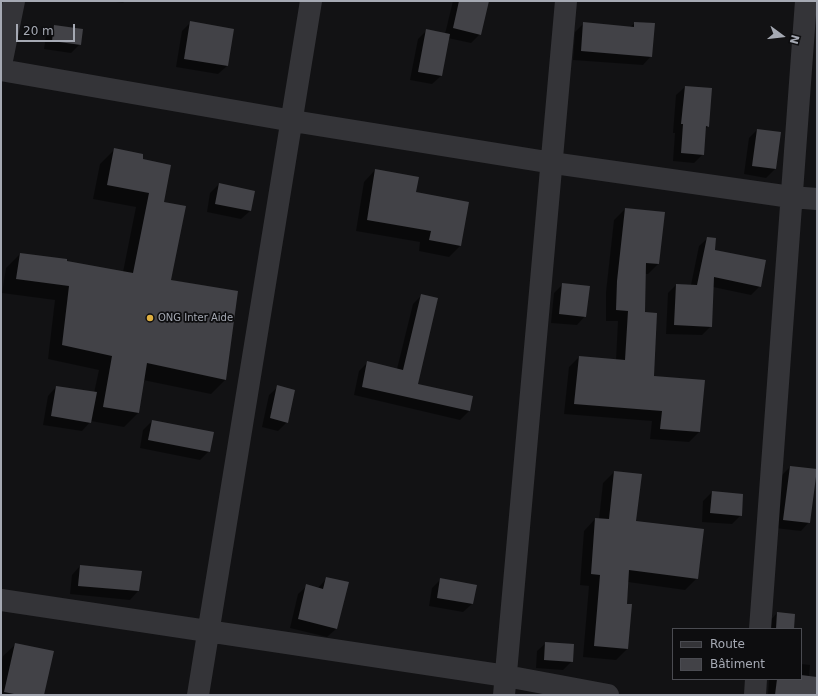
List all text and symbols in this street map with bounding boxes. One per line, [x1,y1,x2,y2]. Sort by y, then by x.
scale bar [18,16,77,42]
north arrow [762,16,802,56]
text: 20 m [23,24,54,38]
text: N [787,33,802,45]
place label: ONG Inter Aide [158,312,233,324]
marker: ONG Inter Aide [145,313,155,323]
legend [672,628,802,680]
text: Route [710,637,745,651]
text: Bâtiment [710,657,765,671]

